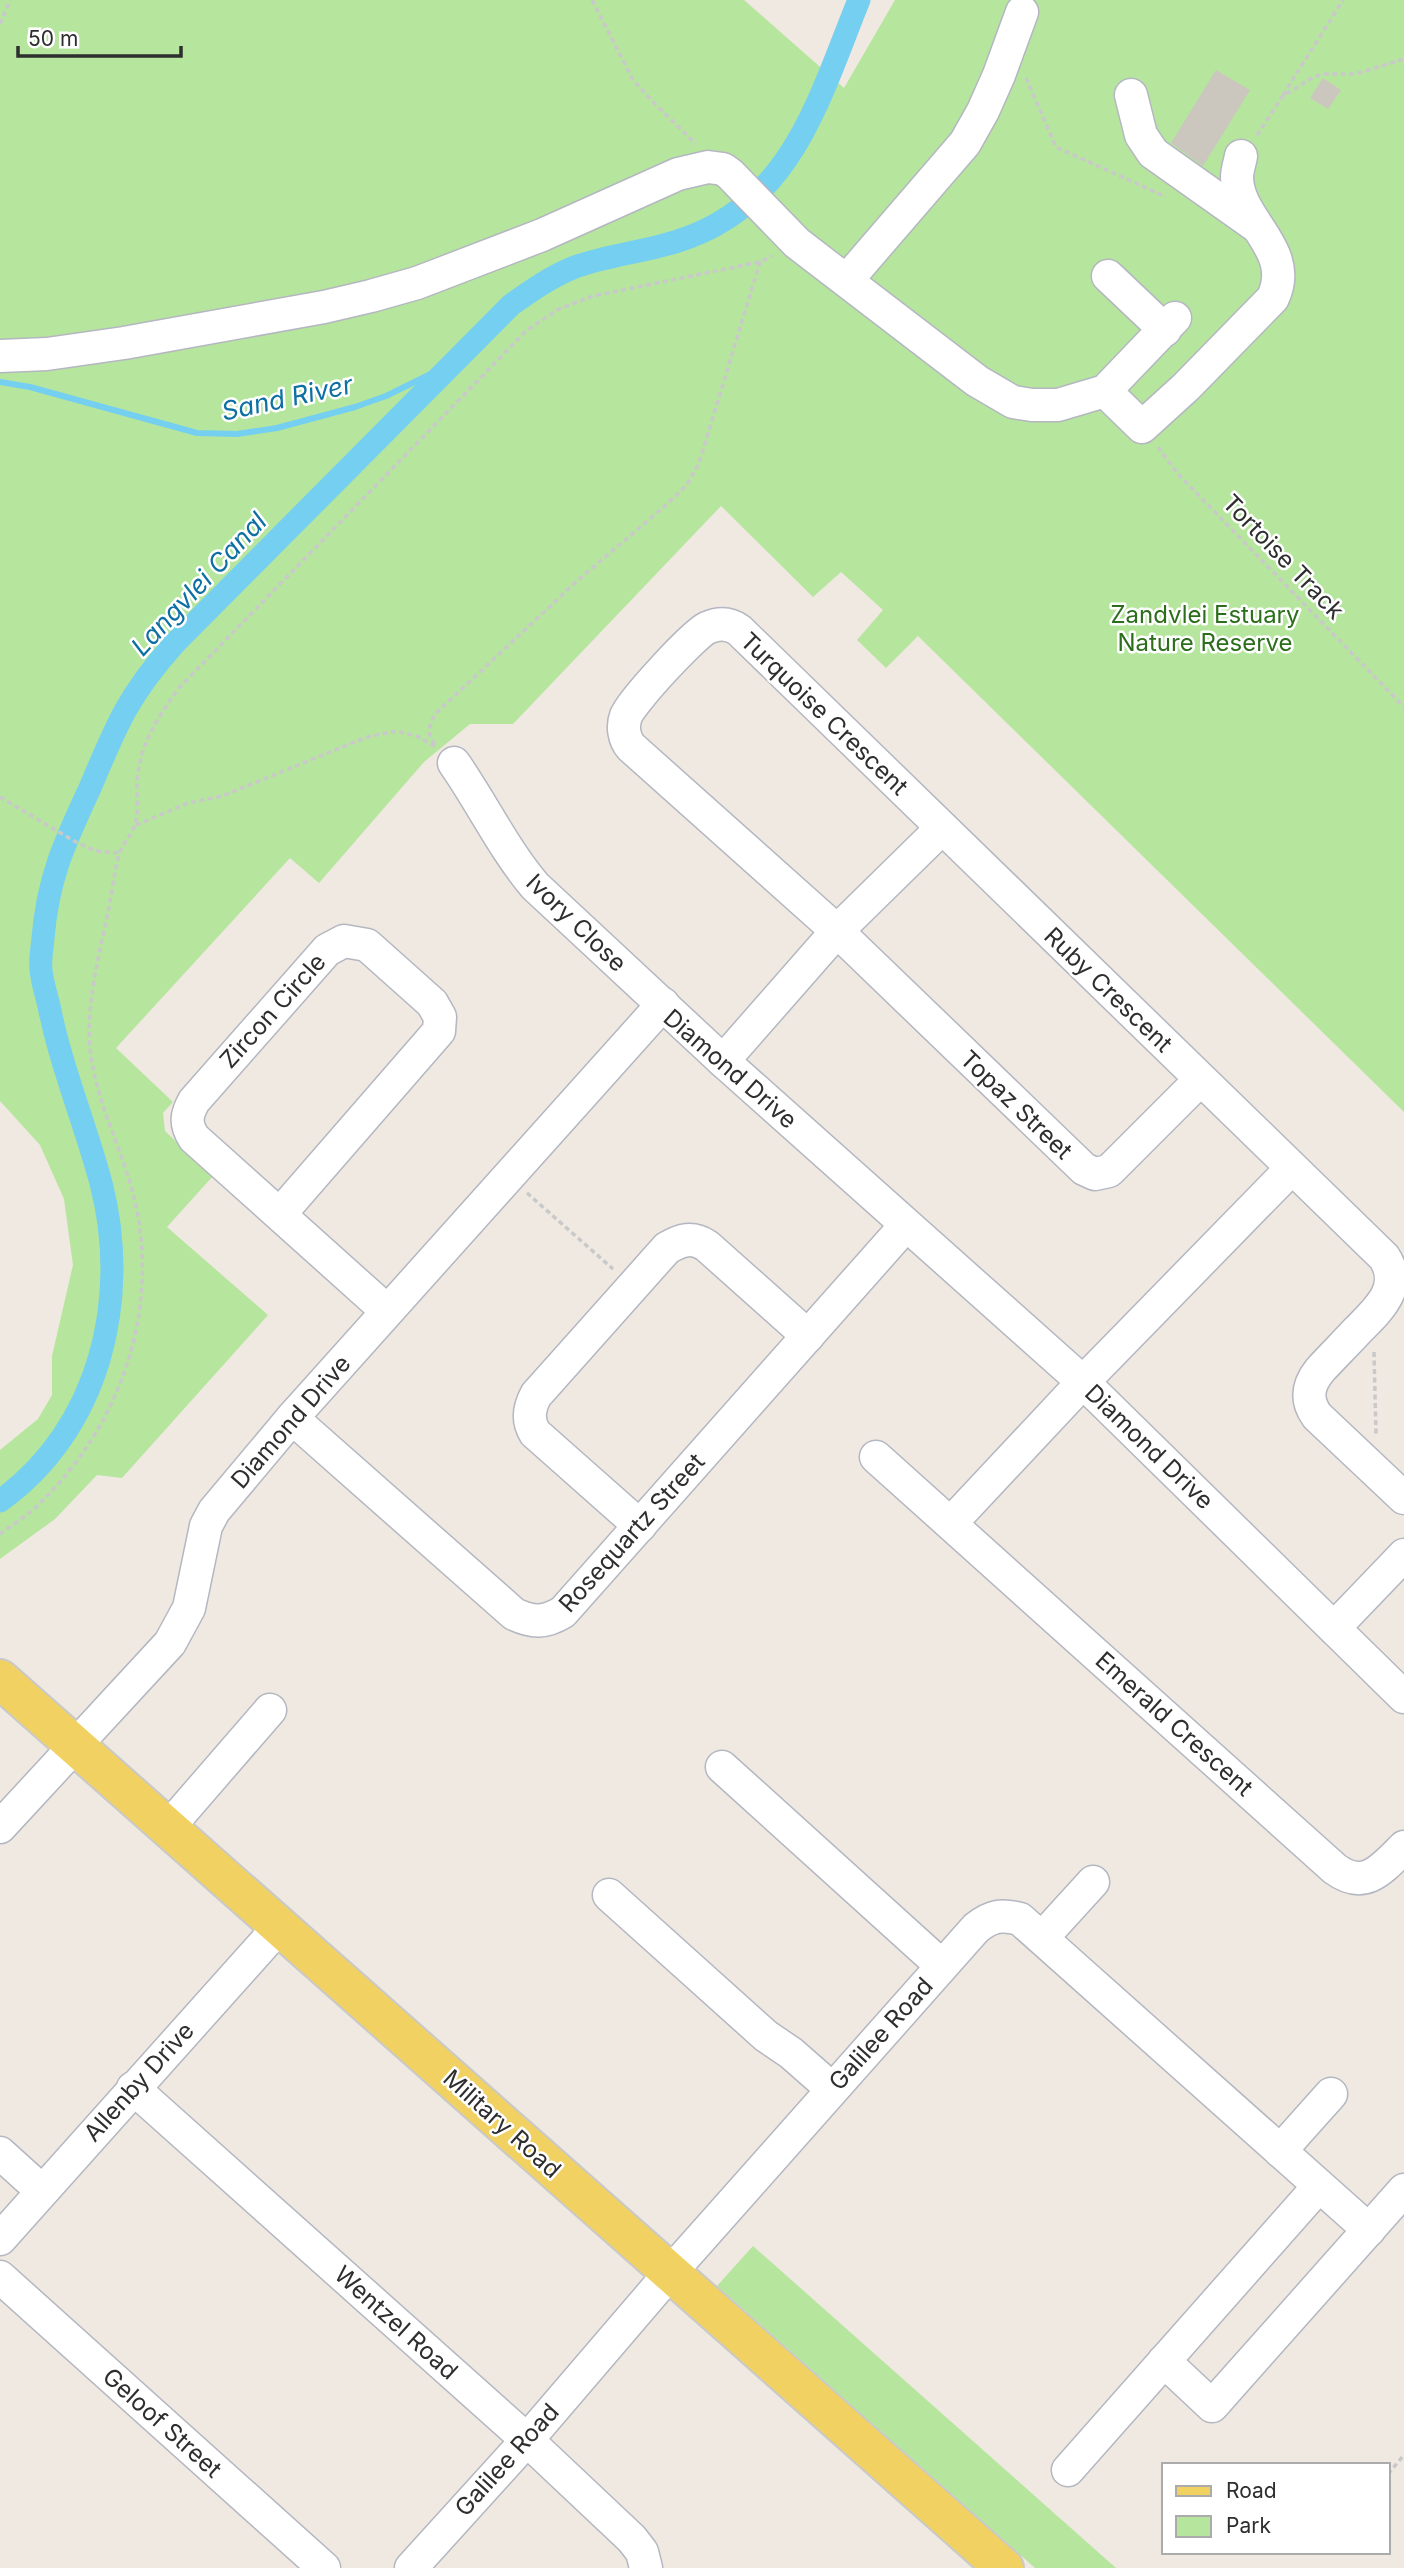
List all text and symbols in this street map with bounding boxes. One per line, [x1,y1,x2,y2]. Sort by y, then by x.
scale bar [18,14,180,58]
text: 50 m [28,26,78,51]
water label: Sand River [219,368,356,427]
street label: Tortoise Track [1217,488,1350,625]
water label: Langvlei Canal [124,505,273,662]
park label: Zandvlei Estuary Nature Reserve [1110,600,1300,657]
street label: Turquoise Crescent [735,626,914,801]
street label: Ivory Close [520,868,632,978]
street label: Ruby Crescent [1038,921,1178,1058]
street label: Zircon Circle [214,947,332,1074]
street label: Diamond Drive [658,1003,803,1134]
street label: Topaz Street [954,1044,1078,1165]
street label: Diamond Drive [225,1349,356,1494]
street label: Diamond Drive [1079,1378,1220,1515]
street label: Rosequartz Street [553,1447,711,1618]
street label: Emerald Crescent [1090,1645,1259,1802]
street label: Galilee Road [823,1971,939,2096]
street label: Allenby Drive [78,2016,200,2147]
street label: Military Road [438,2063,567,2184]
street label: Wentzel Road [329,2260,464,2386]
street label: Geloof Street [97,2362,228,2484]
street label: Galilee Road [449,2397,565,2522]
legend [1162,2463,1390,2554]
text: Road [1226,2478,1277,2503]
text: Park [1226,2513,1271,2538]

